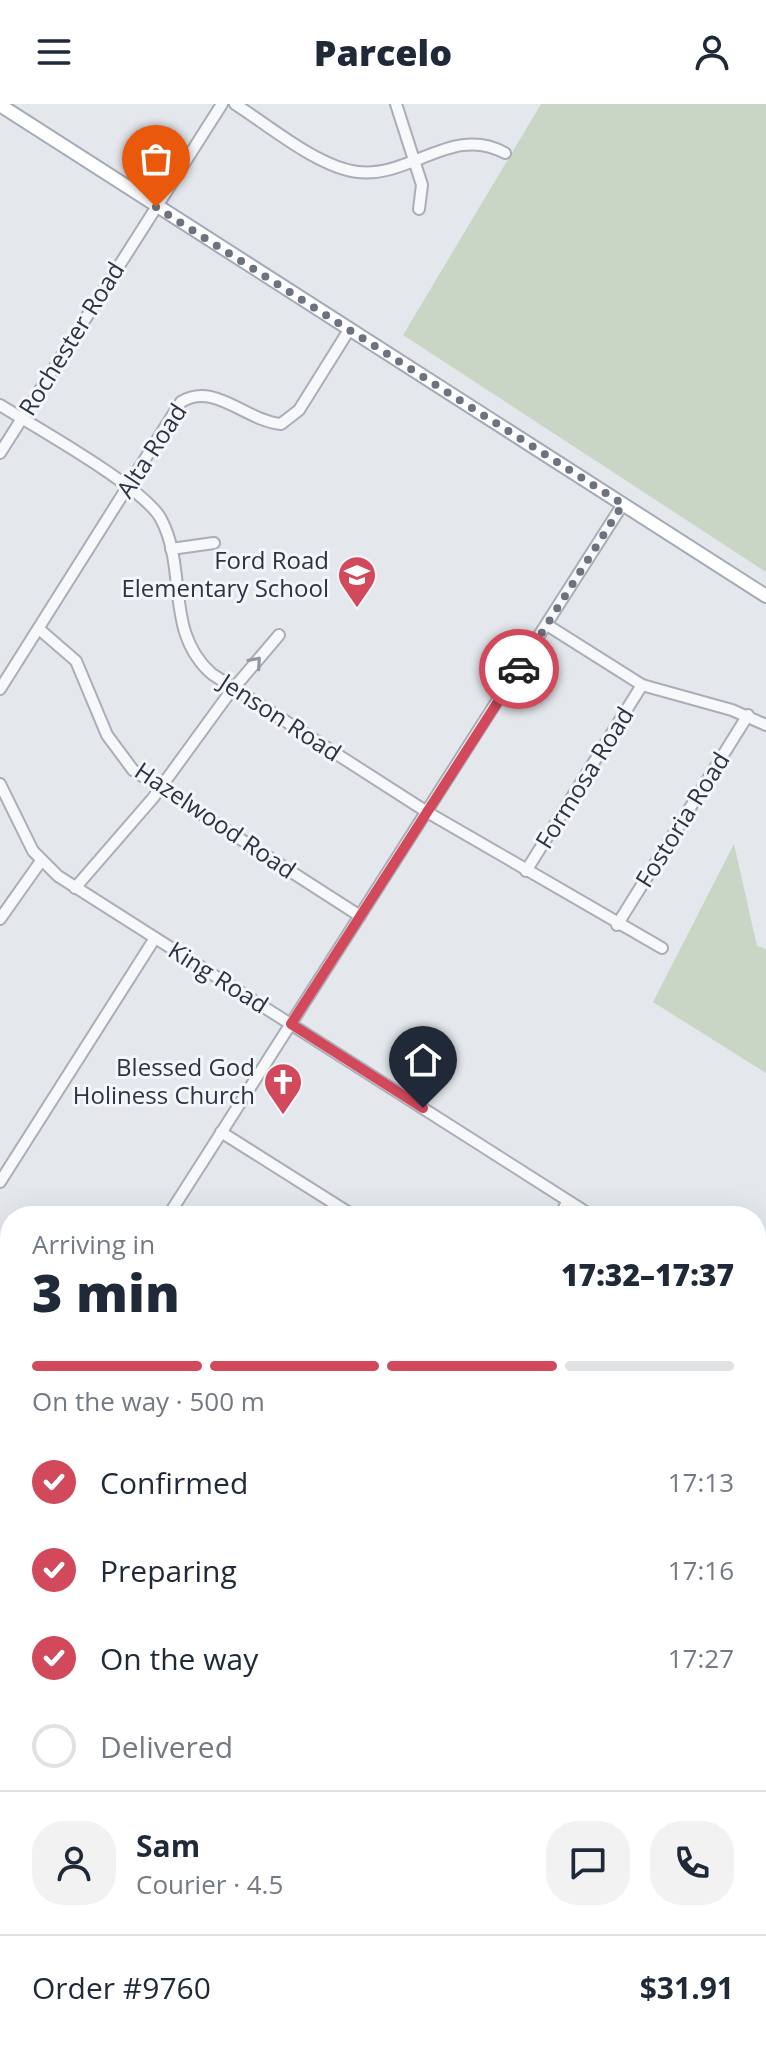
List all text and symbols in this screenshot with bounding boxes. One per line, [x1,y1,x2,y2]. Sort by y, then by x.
text: Parcelo [314,28,452,77]
icon: menu [32,30,76,74]
icon: person [690,30,734,74]
pin [122,125,190,207]
icon: bag [134,137,178,181]
street label: Rochester Road [10,255,131,421]
street label: Alta Road [108,396,194,504]
place label: Ford Road Elementary School [121,543,329,604]
school or university icon: Ford Road Elementary School [336,554,378,609]
courier [479,629,559,709]
icon: car [497,647,541,691]
one-way arrow [246,657,261,672]
street label: Jenson Road [212,664,348,768]
street label: Formosa Road [527,700,641,854]
street label: Fostoria Road [627,745,737,893]
street label: Hazelwood Road [129,754,303,886]
street label: King Road [163,933,275,1020]
pin [389,1026,457,1108]
icon: home [401,1038,445,1082]
place label: Blessed God Holiness Church [73,1050,255,1111]
church icon: Blessed God Holiness Church [262,1061,304,1116]
text: Arriving in [32,1226,155,1262]
text: 17:32–17:37 [561,1254,734,1295]
text: 3 min [32,1256,180,1327]
text: On the way · 500 m [32,1383,265,1419]
icon: check [32,1460,76,1504]
text: Confirmed [100,1462,248,1503]
text: 17:13 [668,1464,734,1500]
icon: check [32,1548,76,1592]
text: Preparing [100,1550,237,1591]
text: 17:16 [668,1552,734,1588]
icon: check [32,1636,76,1680]
text: On the way [100,1638,258,1679]
text: 17:27 [668,1640,734,1676]
text: Delivered [100,1726,233,1767]
button: person [32,1821,116,1905]
button: chat [546,1821,630,1905]
button: phone [650,1821,734,1905]
text: Sam [136,1825,200,1866]
text: Courier · 4.5 [136,1866,283,1902]
text: Order #9760 [32,1967,211,2008]
text: $31.91 [640,1967,734,2008]

